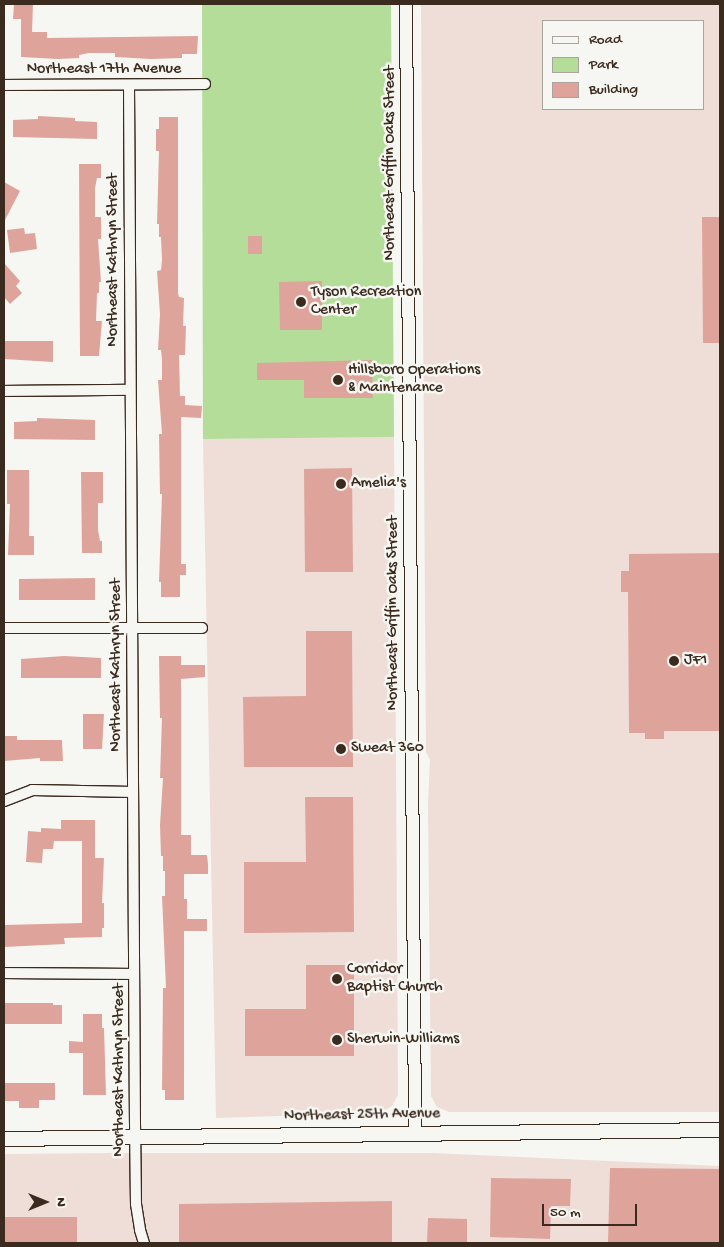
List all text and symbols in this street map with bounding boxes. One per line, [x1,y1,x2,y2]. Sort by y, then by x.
legend [542,20,704,110]
text: Road [589,31,622,49]
text: Park [589,56,618,74]
street label: Northeast 17th Avenue [27,60,181,80]
street label: Northeast Griffin Oaks Street [381,66,401,260]
text: Building [589,81,638,99]
street label: Northeast Kathryn Street [104,173,124,347]
place label: Tyson Recreation Center [311,283,421,321]
marker: Tyson Recreation Center [295,296,307,308]
place label: Hillsboro Operations & Maintenance [348,361,480,399]
marker: Hillsboro Operations & Maintenance [332,374,344,386]
place label: Amelia's [351,474,406,494]
marker: Amelia's [335,478,347,490]
street label: Northeast Griffin Oaks Street [384,516,404,710]
street label: Northeast Kathryn Street [107,578,127,752]
place label: JF1 [684,651,707,671]
marker: JF1 [668,655,680,667]
place label: Sweat 360 [351,739,424,759]
marker: Sweat 360 [335,743,347,755]
place label: Corridor Baptist Church [347,960,443,998]
marker: Corridor Baptist Church [331,973,343,985]
street label: Northeast Kathryn Street [110,983,130,1157]
place label: Sherwin-Williams [347,1030,459,1050]
marker: Sherwin-Williams [331,1034,343,1046]
street label: Northeast 25th Avenue [284,1105,440,1127]
north arrow [20,1177,70,1227]
scale bar [544,1194,639,1226]
text: N [52,1197,69,1207]
text: 50 m [550,1204,581,1222]

